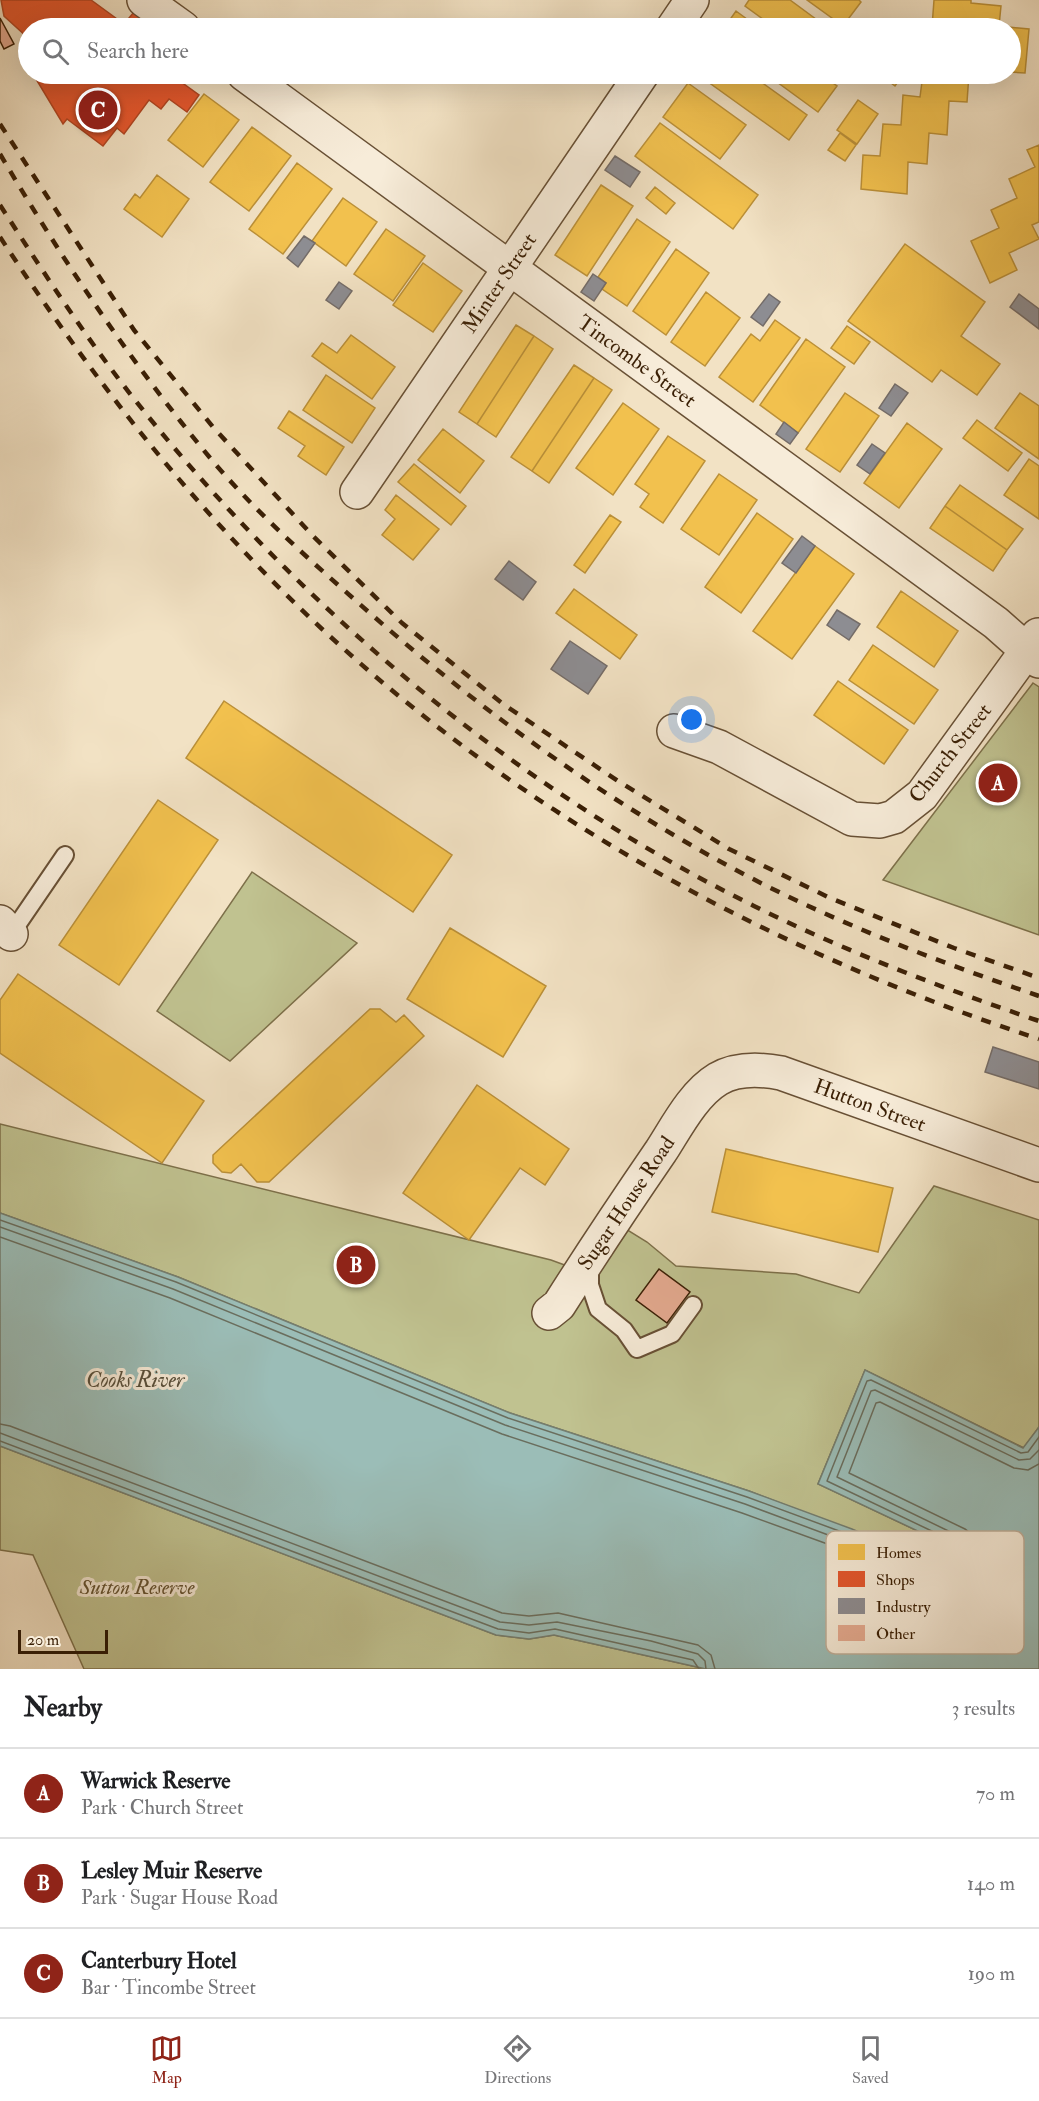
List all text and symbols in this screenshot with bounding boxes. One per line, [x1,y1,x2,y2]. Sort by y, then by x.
search box [18,18,1021,84]
icon: search [39,35,72,68]
text: Search here [87,37,189,65]
pin: C [78,88,118,132]
street label: Minter Street [456,228,543,339]
street label: Tincombe Street [572,309,702,414]
street label: Church Street [903,698,998,809]
your location [677,705,706,734]
pin: A [978,760,1018,806]
street label: Hutton Street [810,1073,930,1138]
street label: Sugar House Road [572,1131,682,1275]
pin: B [336,1242,376,1288]
water label: Cooks River [86,1366,186,1394]
legend [826,1531,1024,1654]
text: Homes [876,1543,921,1563]
text: Shops [876,1570,915,1591]
park label: Sutton Reserve [79,1574,195,1601]
text: Industry [876,1597,931,1617]
text: Other [876,1624,915,1644]
scale bar [18,1627,108,1654]
text: 20 m [27,1630,59,1650]
text: Nearby [24,1692,102,1724]
text: 3 results [952,1696,1015,1721]
text: Warwick Reserve [81,1767,230,1795]
text: A [37,1781,50,1806]
text: 70 m [976,1781,1015,1806]
text: Park · Church Street [81,1795,243,1820]
text: Lesley Muir Reserve [81,1857,262,1885]
text: B [37,1871,50,1896]
text: 140 m [967,1871,1015,1896]
text: Park · Sugar House Road [81,1885,278,1910]
text: Canterbury Hotel [81,1947,237,1975]
text: C [36,1961,51,1986]
text: 190 m [968,1961,1015,1986]
text: Bar · Tincombe Street [81,1975,256,2000]
tab: Map [150,2032,183,2088]
tab: Directions [484,2032,551,2088]
tab: Saved [852,2032,889,2088]

